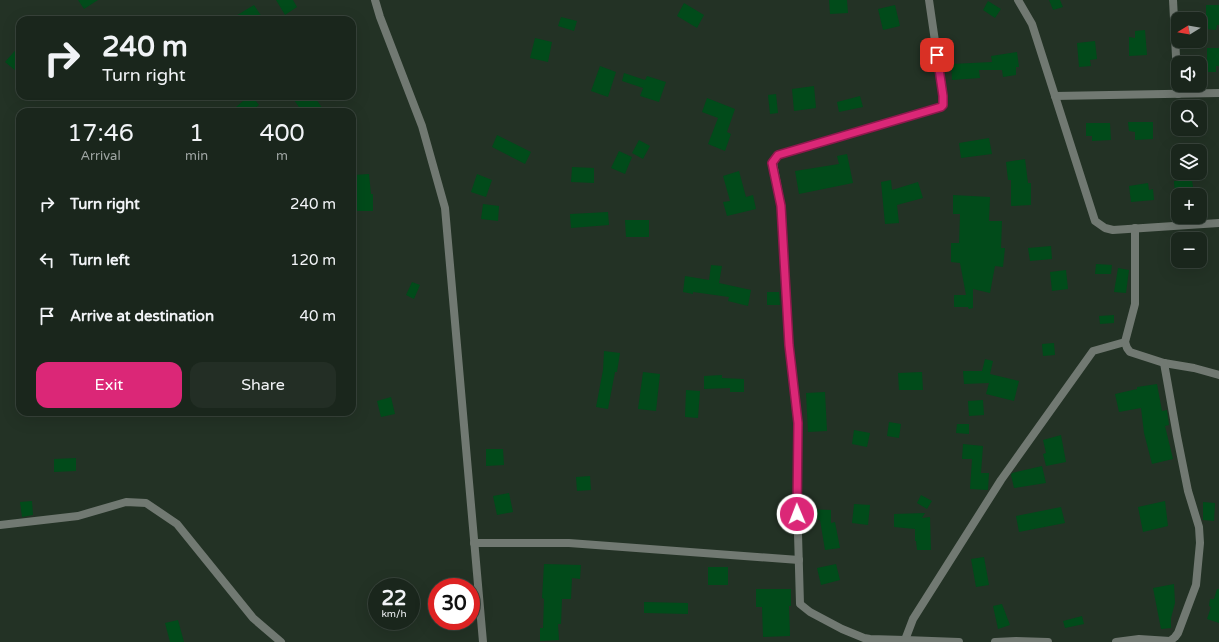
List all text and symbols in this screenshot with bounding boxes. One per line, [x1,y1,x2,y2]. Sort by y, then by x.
north arrow [1171,12,1207,48]
map controls [1171,12,1207,268]
text: 240 m [102,30,188,64]
icon: right [36,32,88,84]
pin [920,38,954,72]
icon: arrive [926,44,948,66]
button: sound [1171,56,1207,92]
text: Turn right [102,64,186,86]
button: search [1171,100,1207,136]
text: 17:46 [67,119,134,148]
text: 1 [189,119,204,148]
text: 400 [259,119,305,148]
button: layers [1171,144,1207,180]
text: Arrival [80,148,121,164]
text: min [185,148,208,164]
text: m [276,148,288,164]
button: + [1171,188,1207,224]
icon: right [36,193,58,215]
text: Turn right [70,195,140,213]
text: 240 m [290,195,336,213]
button: − [1171,232,1207,268]
icon: left [36,249,58,271]
text: Turn left [70,251,130,269]
text: 120 m [290,251,336,269]
icon: arrive [36,305,58,327]
text: Arrive at destination [70,307,214,325]
text: 40 m [299,307,336,325]
button: Exit [36,362,182,408]
button: Share [190,362,336,408]
position arrow [776,493,818,535]
speed limit sign: 30 [428,578,480,630]
text: 22 [381,587,407,611]
text: km/h [381,608,407,620]

